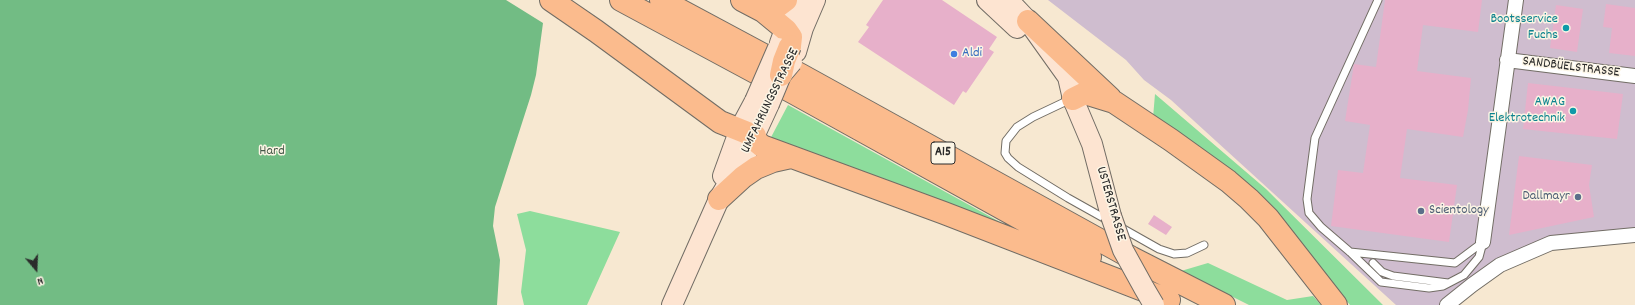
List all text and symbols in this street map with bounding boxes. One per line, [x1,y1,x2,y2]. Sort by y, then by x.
place label: Bootsservice Fuchs [1490,12,1558,44]
marker: Bootsservice Fuchs [1561,23,1571,33]
street label: UMFAHRUNGSSTRASSE [738,46,804,156]
place label: Aldi [962,46,982,62]
marker: Aldi [949,49,959,59]
street label: SANDBÜELSTRASSE [1521,54,1621,82]
place label: AWAG Elektrotechnik [1489,95,1565,128]
marker: AWAG Elektrotechnik [1568,106,1578,116]
road number: A15 [931,142,955,164]
park label: Hard [259,144,285,160]
street label: USTERSTRASSE [1091,165,1129,243]
place label: Dallmayr [1522,189,1570,205]
marker: Dallmayr [1573,192,1583,202]
place label: Scientology [1429,203,1489,219]
marker: Scientology [1416,206,1426,216]
north arrow [16,249,56,289]
text: N [35,272,45,289]

